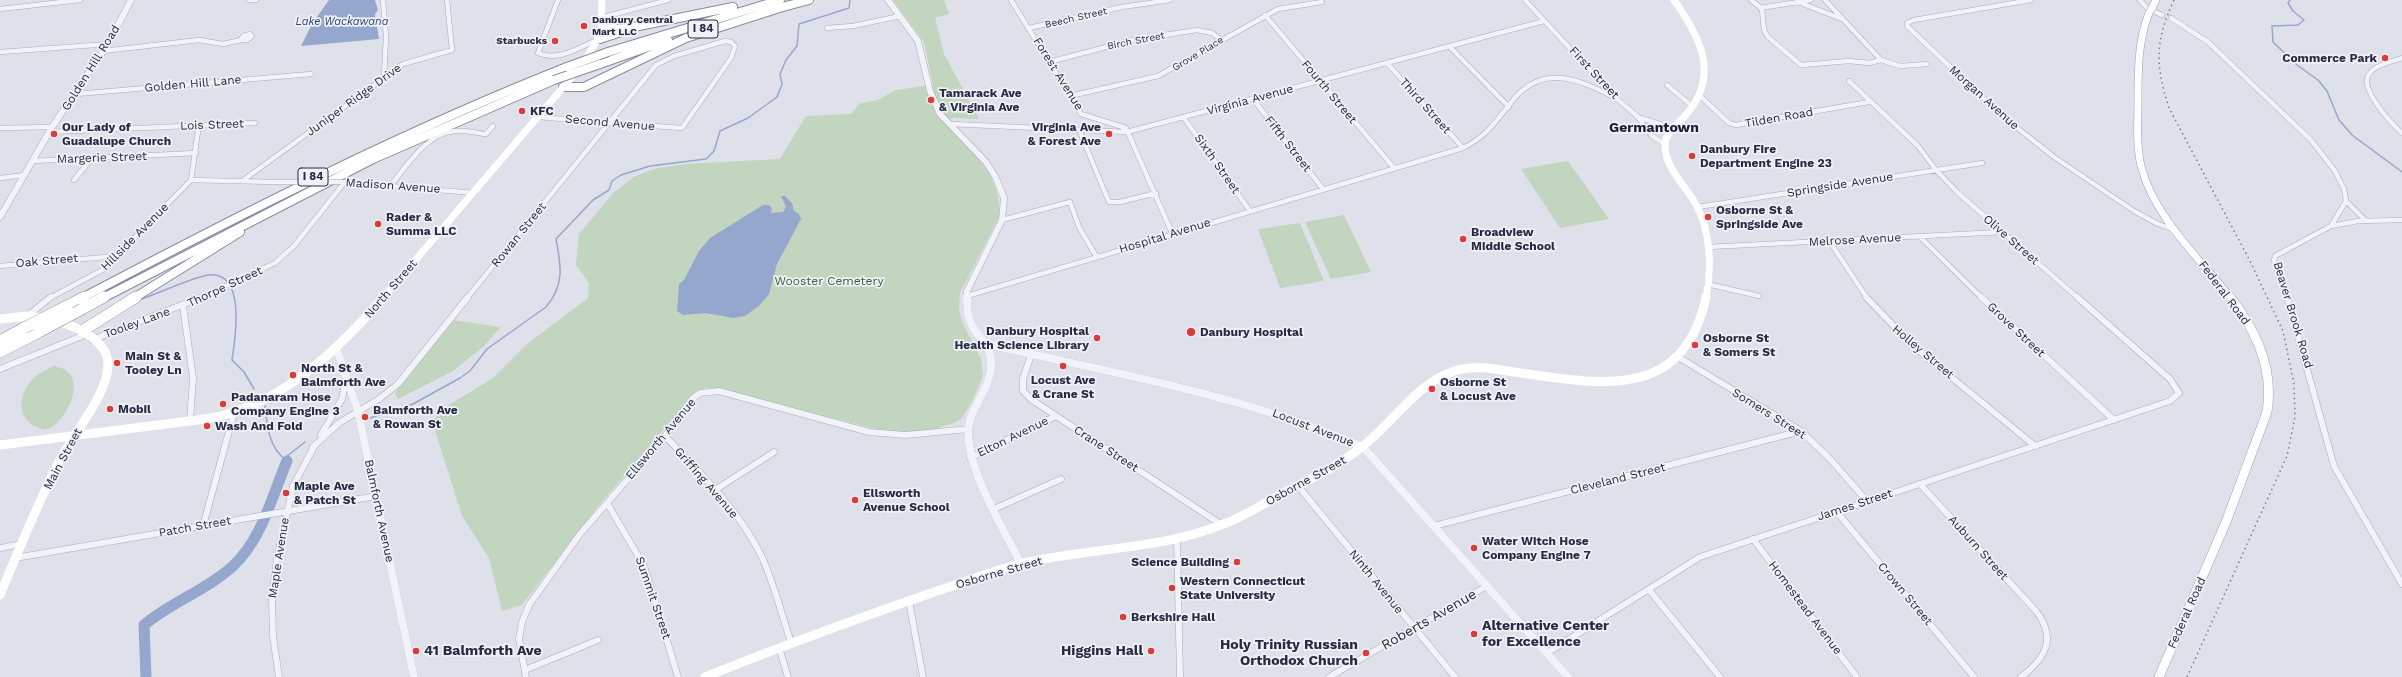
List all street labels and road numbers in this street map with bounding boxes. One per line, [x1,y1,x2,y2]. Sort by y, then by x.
street label: Beech Street [1044,5,1108,31]
road number: I 84 [688,20,718,38]
street label: Golden Hill Road [59,23,123,113]
street label: Birch Street [1106,30,1166,52]
street label: Grove Place [1170,34,1226,74]
street label: Forest Avenue [1030,35,1086,113]
street label: First Street [1566,44,1622,102]
street label: Fourth Street [1298,57,1360,127]
street label: Juniper Ridge Drive [304,61,404,139]
street label: Morgan Avenue [1946,63,2022,133]
street label: Golden Hill Lane [144,73,242,95]
street label: Third Street [1396,75,1454,137]
street label: Virginia Avenue [1205,82,1295,118]
street label: Tilden Road [1744,105,1814,131]
street label: Second Avenue [565,112,655,134]
street label: Fifth Street [1262,113,1314,175]
street label: Lois Street [180,117,244,133]
street label: Sixth Street [1191,131,1243,197]
street label: Margerie Street [57,149,147,167]
road number: I 84 [298,168,328,186]
street label: Springside Avenue [1786,169,1894,201]
street label: Madison Avenue [345,175,441,197]
street label: Hillside Avenue [98,200,172,274]
street label: Rowan Street [489,200,549,270]
street label: Olive Street [1980,212,2042,268]
street label: Hospital Avenue [1117,215,1213,257]
street label: Melrose Avenue [1808,230,1902,250]
street label: Oak Street [15,251,79,271]
street label: North Street [362,257,420,321]
street label: Federal Road [2195,258,2253,328]
street label: Beaver Brook Road [2270,260,2316,370]
street label: Thorpe Street [185,263,265,311]
street label: Grove Street [1984,300,2048,360]
street label: Tooley Lane [102,304,172,342]
street label: Holley Street [1889,322,1957,382]
street label: Somers Street [1729,386,1809,442]
street label: Ellsworth Avenue [623,395,699,483]
street label: Locust Avenue [1270,406,1356,450]
street label: Elton Avenue [975,414,1051,460]
street label: Crane Street [1071,423,1141,475]
street label: Main Street [41,426,85,492]
street label: Griffing Avenue [671,444,741,522]
street label: Osborne Street [1263,453,1349,509]
street label: Balmforth Avenue [361,458,397,564]
street label: Cleveland Street [1569,460,1667,498]
street label: James Street [1816,486,1894,524]
street label: Auburn Street [1945,512,2011,584]
street label: Patch Street [158,514,232,540]
street label: Maple Avenue [266,517,292,599]
street label: Ninth Avenue [1346,547,1406,617]
street label: Osborne Street [954,554,1044,592]
street label: Summit Street [632,555,674,641]
street label: Homestead Avenue [1765,558,1845,658]
street label: Crown Street [1875,560,1935,628]
street label: Federal Road [2165,575,2209,651]
street label: Roberts Avenue [1378,586,1480,654]

